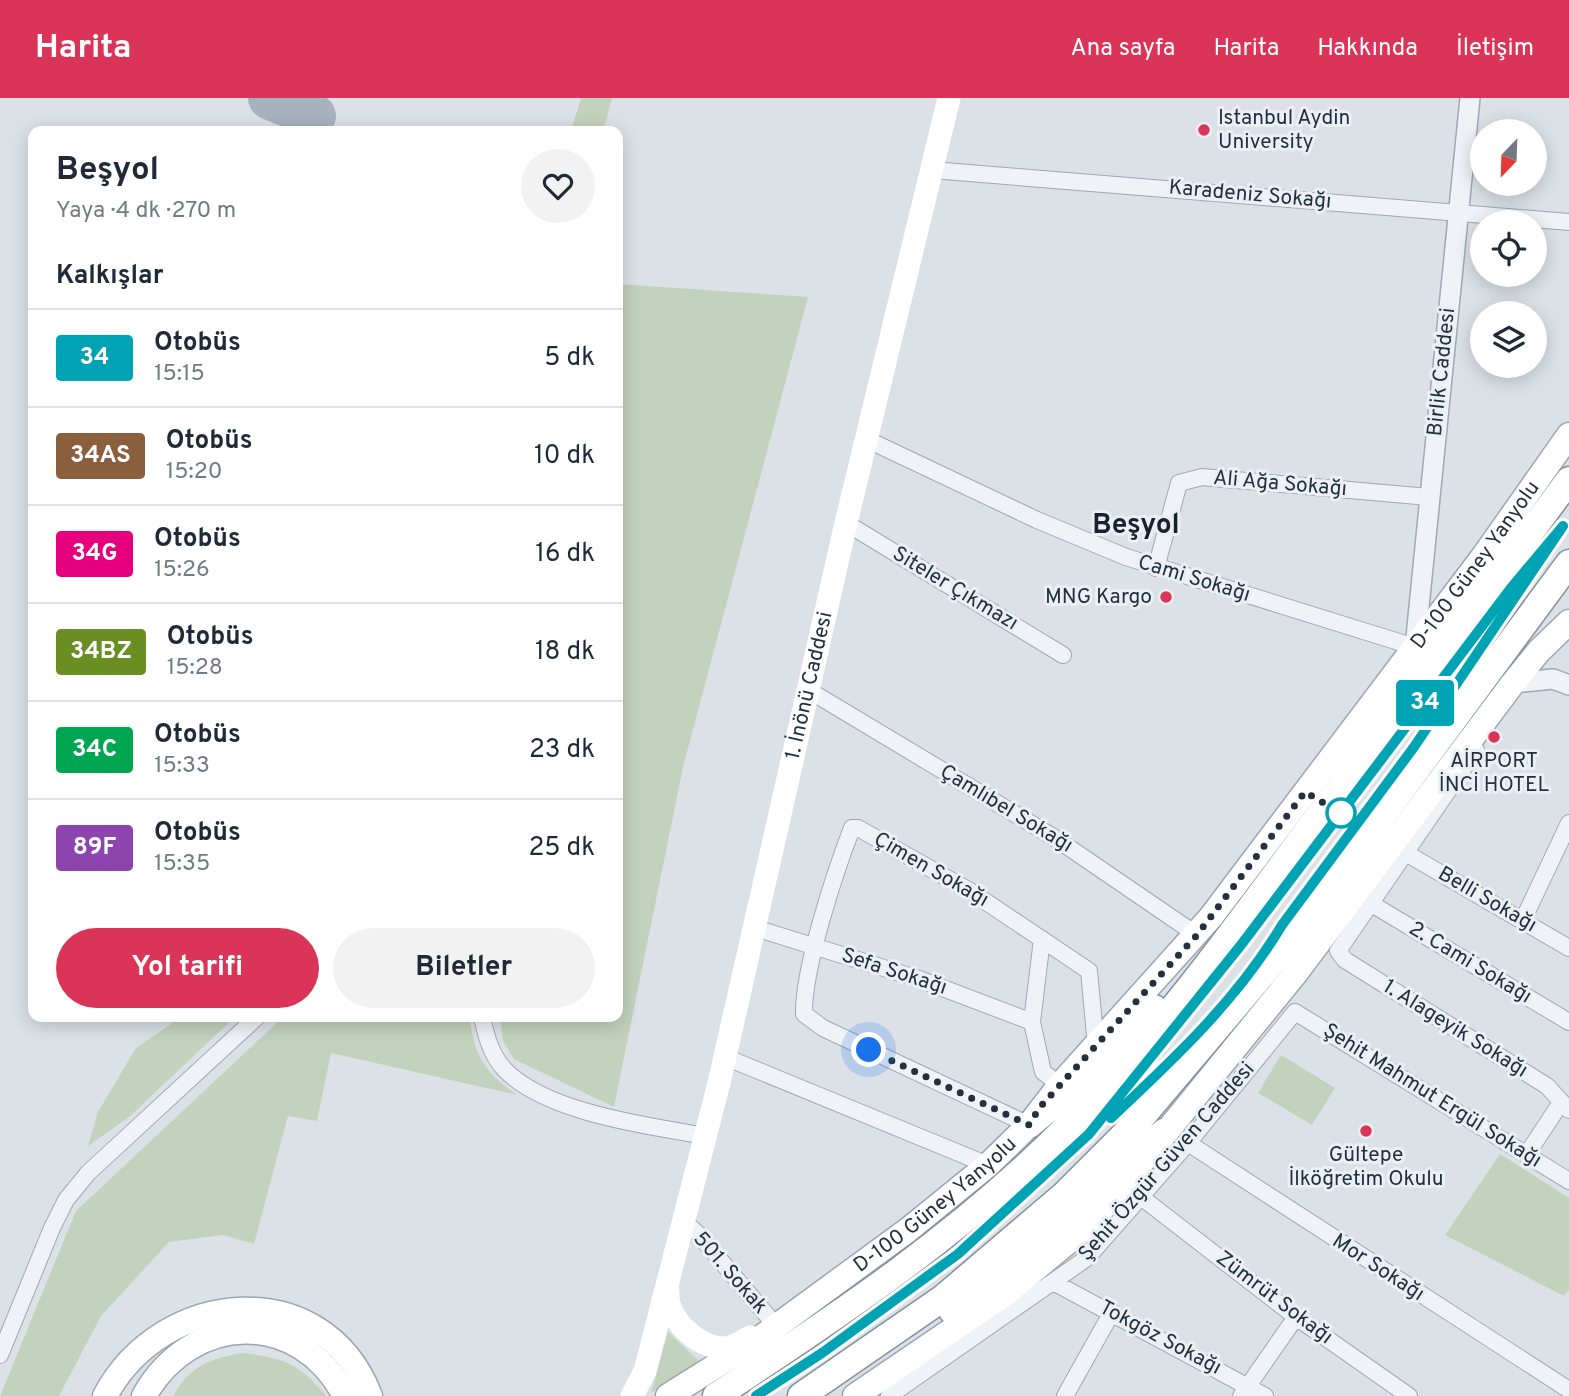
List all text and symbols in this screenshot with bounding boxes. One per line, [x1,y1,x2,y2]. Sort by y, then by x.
text: Harita [35,28,132,70]
text: Ana sayfa [1070,34,1175,64]
text: Harita [1213,34,1279,64]
text: Hakkında [1317,34,1418,64]
text: İletişim [1456,34,1534,64]
place label: Istanbul Aydin University [1218,105,1350,156]
north arrow [1470,119,1547,196]
map controls [1470,119,1547,378]
marker: Istanbul Aydin University [1196,122,1212,138]
button: heart [521,149,595,223]
text: Beşyol [56,150,159,192]
street label: Karadeniz Sokağı [1168,174,1332,216]
text: Yaya · 4 dk · 270 m [56,197,236,226]
button: locate [1470,210,1547,287]
text: Kalkışlar [56,260,164,293]
button: layers [1470,301,1547,378]
street label: Birlik Caddesi [1422,306,1462,438]
text: Otobüs [154,327,241,360]
text: 5 dk [544,342,595,375]
text: 34 [80,343,109,373]
text: 15:15 [154,360,205,389]
text: Otobüs [166,425,253,458]
text: 10 dk [534,440,595,473]
text: 34AS [70,441,131,471]
text: 15:20 [166,458,223,487]
street label: Ali Ağa Sokağı [1212,465,1348,503]
street label: D-100 Güney Yanyolu [1405,476,1546,655]
district label: Beşyol [1092,508,1180,544]
text: Otobüs [154,523,241,556]
text: 16 dk [535,538,595,571]
text: 34G [71,539,118,569]
street label: Siteler Çıkmazı [887,541,1023,637]
street label: Cami Sokağı [1135,549,1253,609]
text: 15:26 [154,556,210,585]
place label: MNG Kargo [1045,584,1152,611]
marker: MNG Kargo [1158,589,1174,605]
street label: 1. İnönü Caddesi [779,609,839,762]
text: Otobüs [167,621,254,654]
text: 18 dk [535,636,595,669]
text: 34BZ [70,637,132,667]
text: 15:28 [167,654,223,683]
line badge: 34 [1394,680,1456,726]
text: 34 [1410,688,1440,718]
text: Otobüs [154,719,241,752]
marker: AİRPORT İNCİ HOTEL [1486,729,1502,745]
text: 23 dk [529,734,595,767]
text: 34C [72,735,117,765]
place label: AİRPORT İNCİ HOTEL [1439,748,1549,799]
text: 15:33 [154,752,210,781]
street label: Çamlıbel Sokağı [935,759,1077,859]
unlabelled marker [1326,798,1356,828]
text: Otobüs [154,817,241,850]
street label: Çimen Sokağı [869,826,993,914]
text: 25 dk [528,832,595,865]
text: 89F [73,833,116,863]
text: 15:35 [154,850,210,879]
street label: Belli Sokağı [1433,861,1541,939]
street label: 2. Cami Sokağı [1404,916,1536,1010]
button: Yol tarifi [56,928,319,1008]
button: Biletler [333,928,595,1008]
street label: Sefa Sokağı [838,942,950,1002]
street label: 1. Alageyik Sokağı [1377,974,1533,1084]
street label: Şehit Mahmut Ergül Sokağı [1318,1018,1546,1174]
your location [851,1032,886,1067]
street label: Şehit Özgür Güven Caddesi [1073,1057,1261,1267]
marker: Gültepe İlköğretim Okulu [1358,1123,1374,1139]
street label: D-100 Güney Yanyolu [848,1131,1022,1279]
place label: Gültepe İlköğretim Okulu [1288,1142,1444,1193]
street label: 501. Sokak [687,1226,773,1320]
street label: Mor Sokağı [1327,1228,1429,1308]
street label: Zümrüt Sokağı [1210,1245,1338,1351]
street label: Tokgöz Sokağı [1094,1294,1226,1382]

